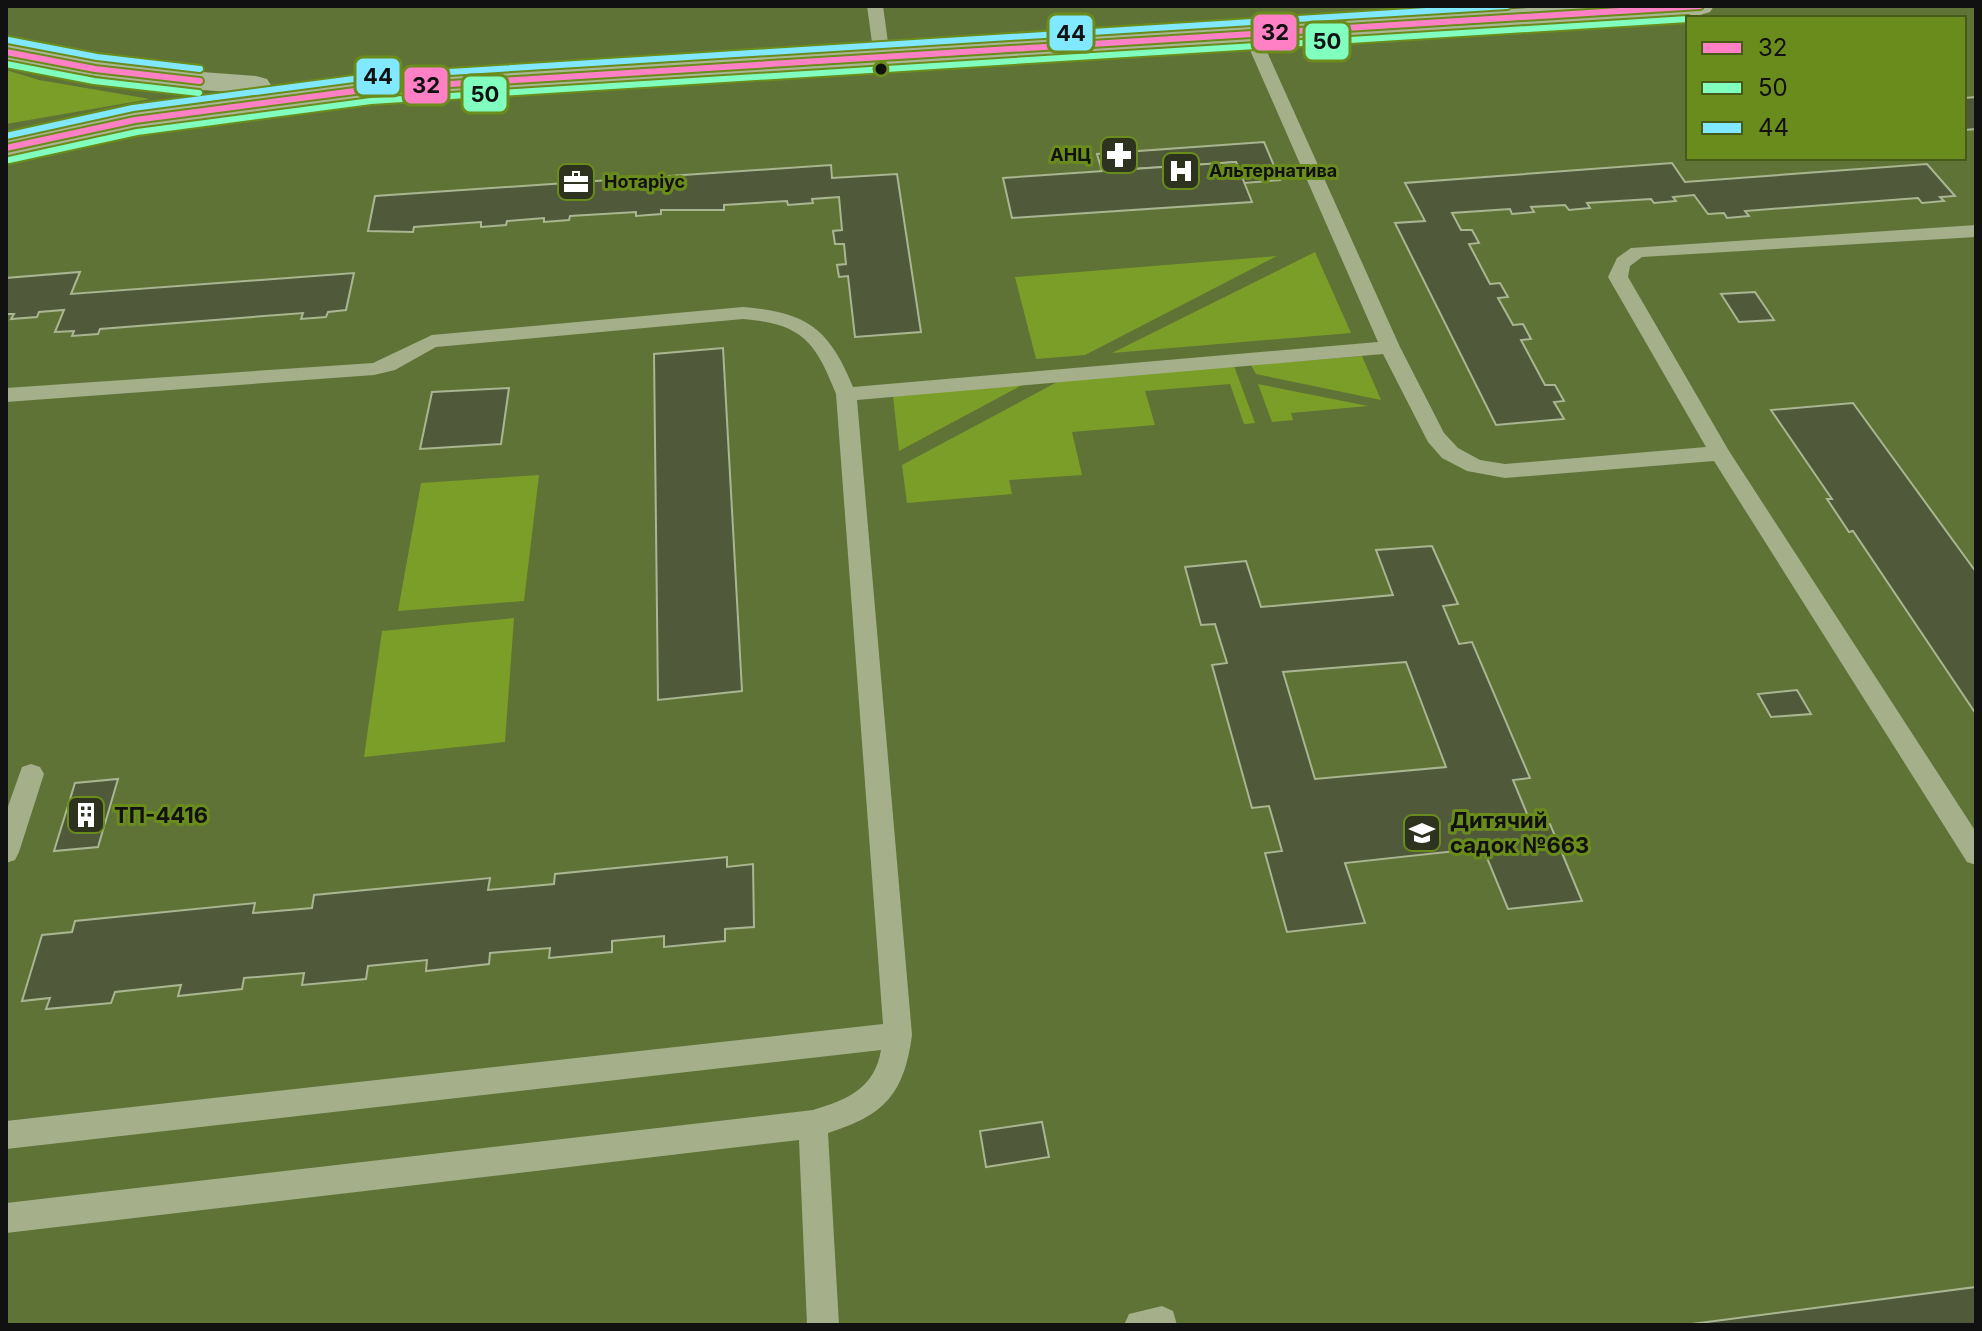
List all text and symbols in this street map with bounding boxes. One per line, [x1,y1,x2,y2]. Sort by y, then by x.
line badge: 32 [1252,13,1298,52]
line badge: 44 [1048,14,1094,52]
legend [1686,16,1966,160]
text: 32 [1261,19,1289,45]
text: 44 [1056,20,1086,46]
line badge: 50 [1304,22,1350,61]
text: 50 [1313,28,1341,54]
text: 32 [1758,33,1787,62]
line badge: 44 [355,57,401,96]
unlabelled marker [873,61,889,77]
text: 44 [363,63,393,89]
line badge: 32 [403,66,449,105]
text: 32 [412,72,440,98]
text: 50 [1758,73,1788,102]
line badge: 50 [462,75,508,113]
text: 50 [471,81,499,107]
text: 44 [1758,113,1789,142]
pharmacy icon: АНЦ [1098,134,1140,176]
place label: АНЦ [1050,144,1091,165]
hospital icon: Альтернатива [1160,150,1202,192]
place label: Альтернатива [1209,160,1337,181]
office icon: Нотаріус [555,161,597,203]
place label: Нотаріус [604,171,685,192]
building icon: ТП-4416 [65,794,107,836]
place label: ТП-4416 [114,802,208,828]
place label: Дитячий садок №663 [1450,807,1589,858]
school or university icon: Дитячий садок №663 [1401,812,1443,854]

